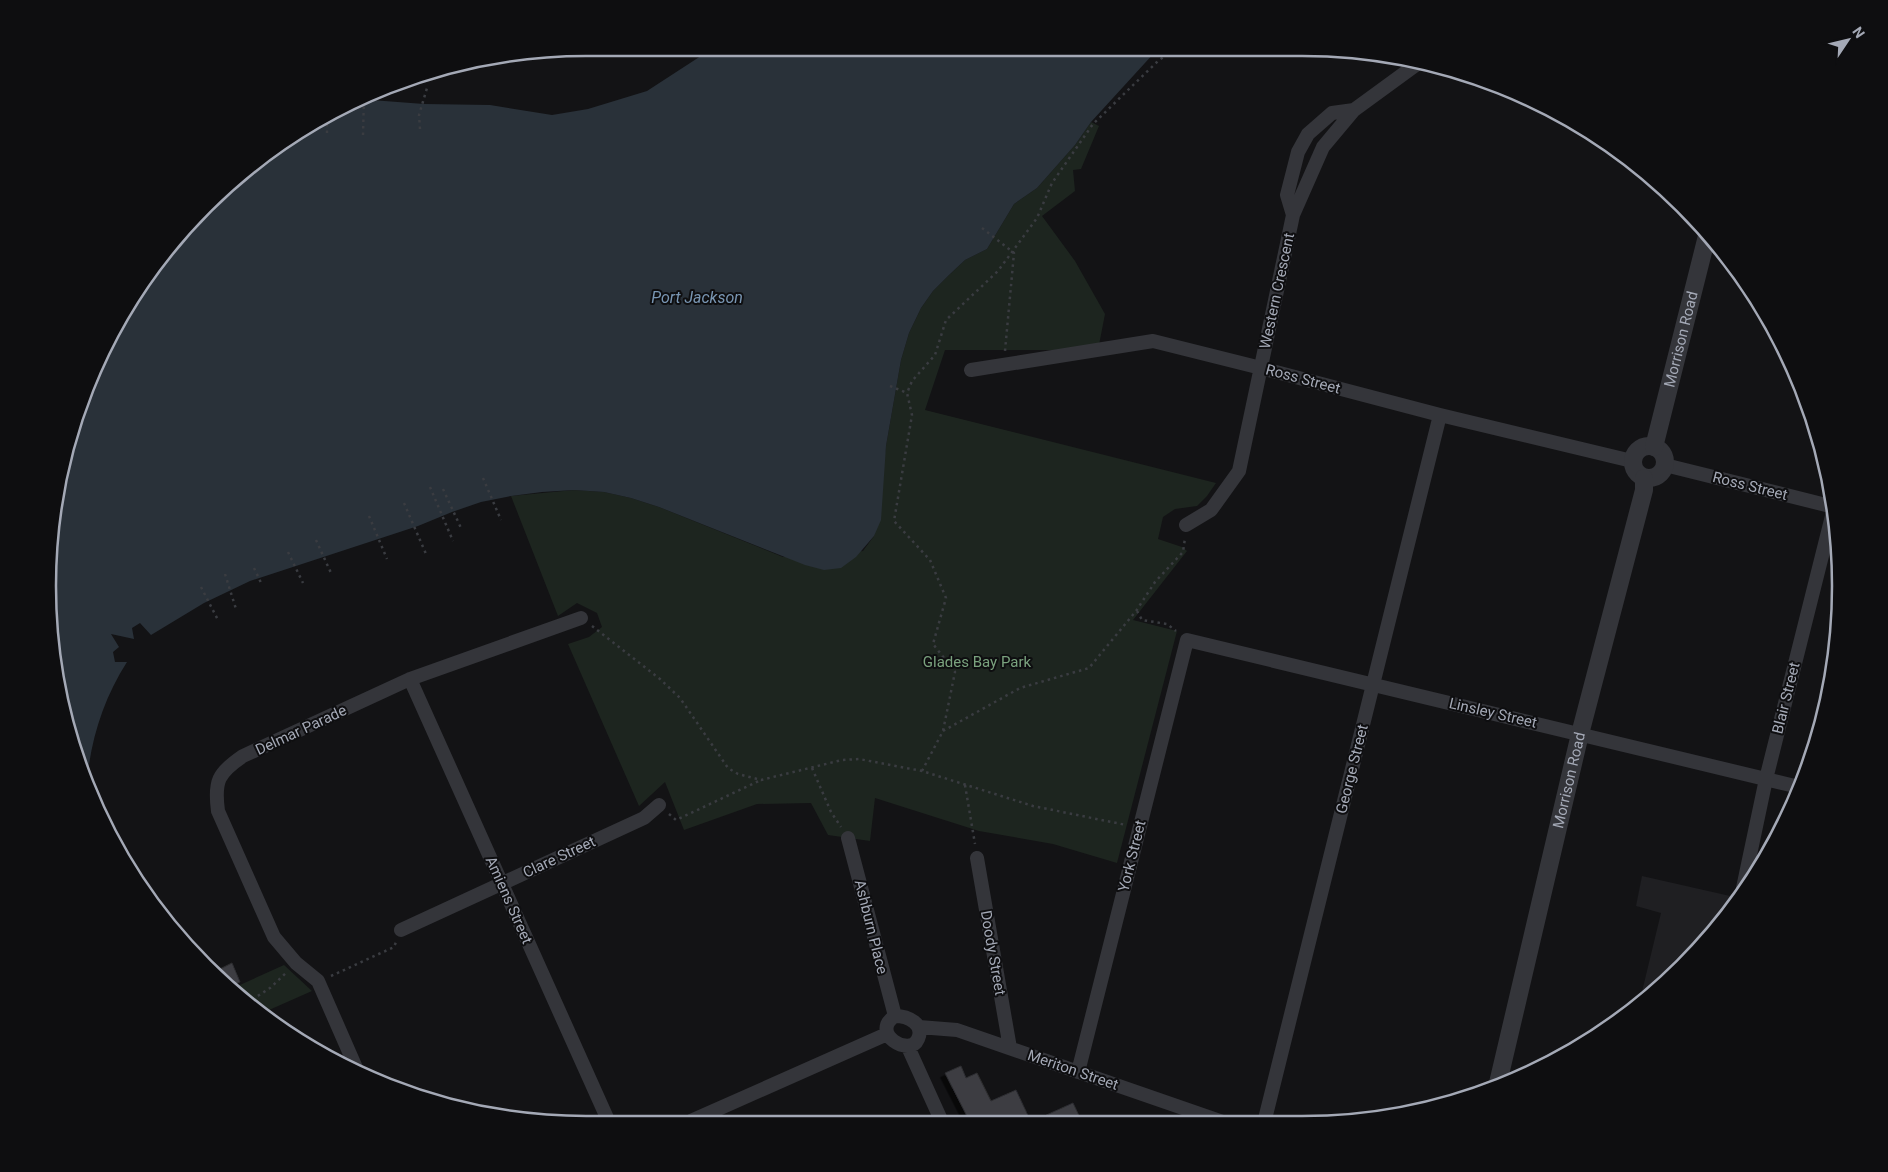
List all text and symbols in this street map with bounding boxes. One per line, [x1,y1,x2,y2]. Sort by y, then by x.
north arrow [1823,15,1873,65]
text: N [1849,24,1868,41]
street label: Western Crescent [1256,231,1298,351]
water label: Port Jackson [651,288,743,307]
street label: Morrison Road [1660,289,1702,389]
street label: Ross Street [1264,360,1342,398]
street label: Ross Street [1711,468,1789,504]
park label: Glades Bay Park [923,653,1032,671]
street label: Blair Street [1768,660,1804,736]
street label: Linsley Street [1447,694,1539,732]
street label: Delmar Parade [253,701,349,759]
street label: George Street [1332,722,1372,815]
street label: Morrison Road [1549,730,1589,830]
street label: York Street [1114,818,1150,894]
street label: Clare Street [520,832,598,882]
street label: Amiens Street [482,853,536,947]
street label: Ashburn Place [851,878,891,976]
street label: Doody Street [977,909,1009,997]
street label: Meriton Street [1025,1046,1121,1094]

